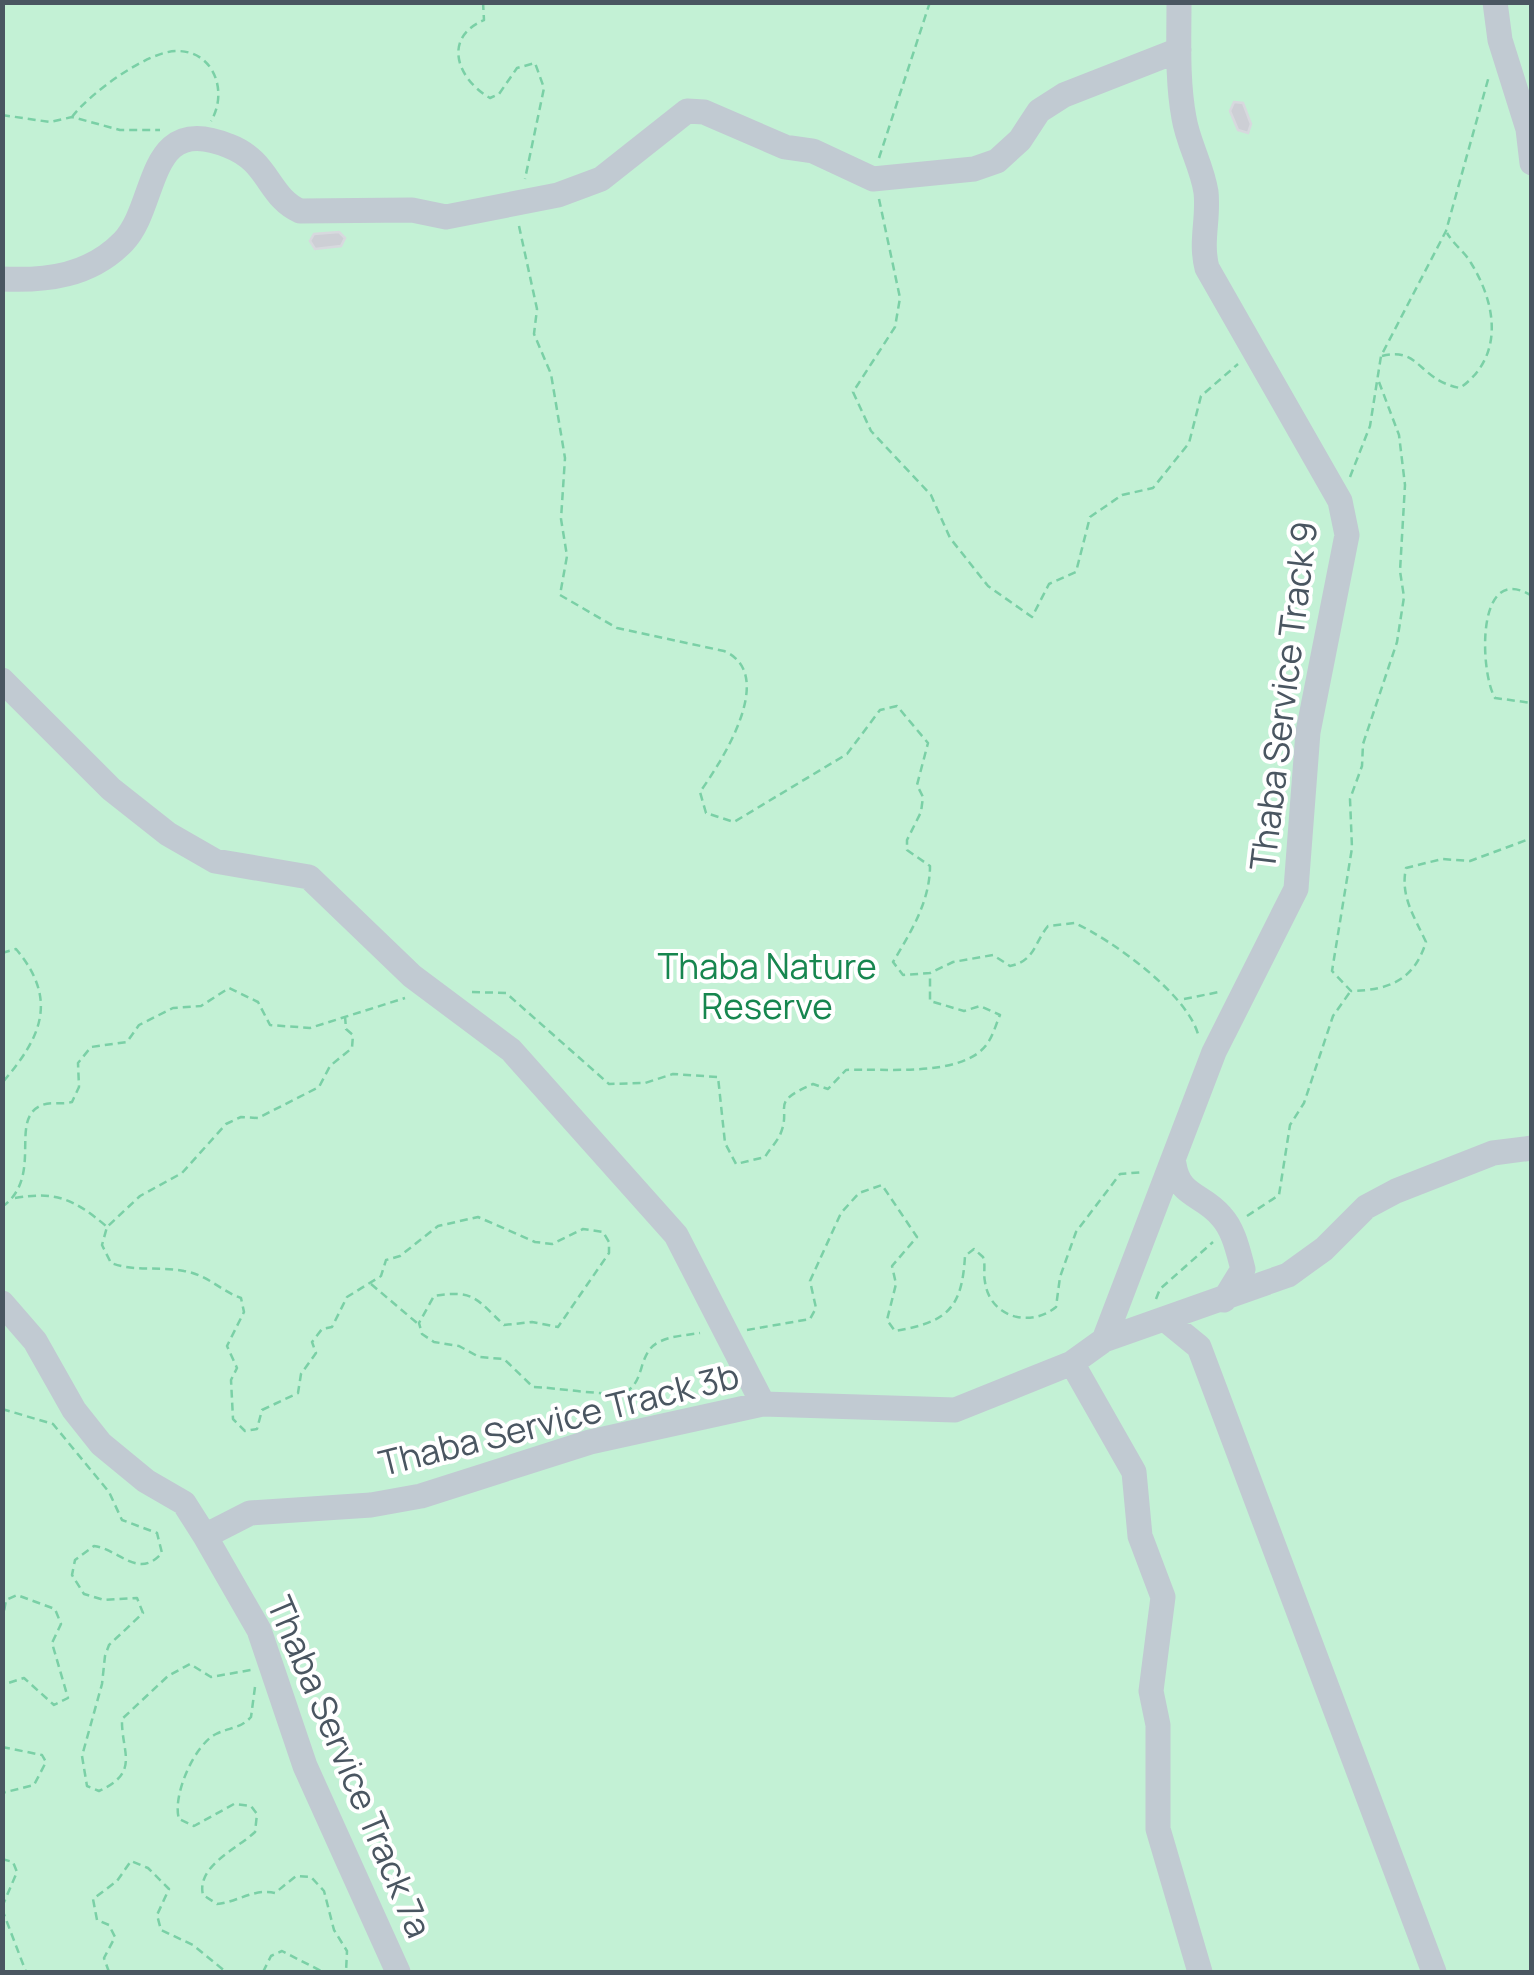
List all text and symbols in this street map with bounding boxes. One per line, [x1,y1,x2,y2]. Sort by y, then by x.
street label: Thaba Service Track 9 [1238,519,1328,873]
park label: Thaba Nature Reserve [657,942,877,1030]
street label: Thaba Service Track 3b [374,1351,744,1487]
street label: Thaba Service Track 7a [256,1589,444,1945]

